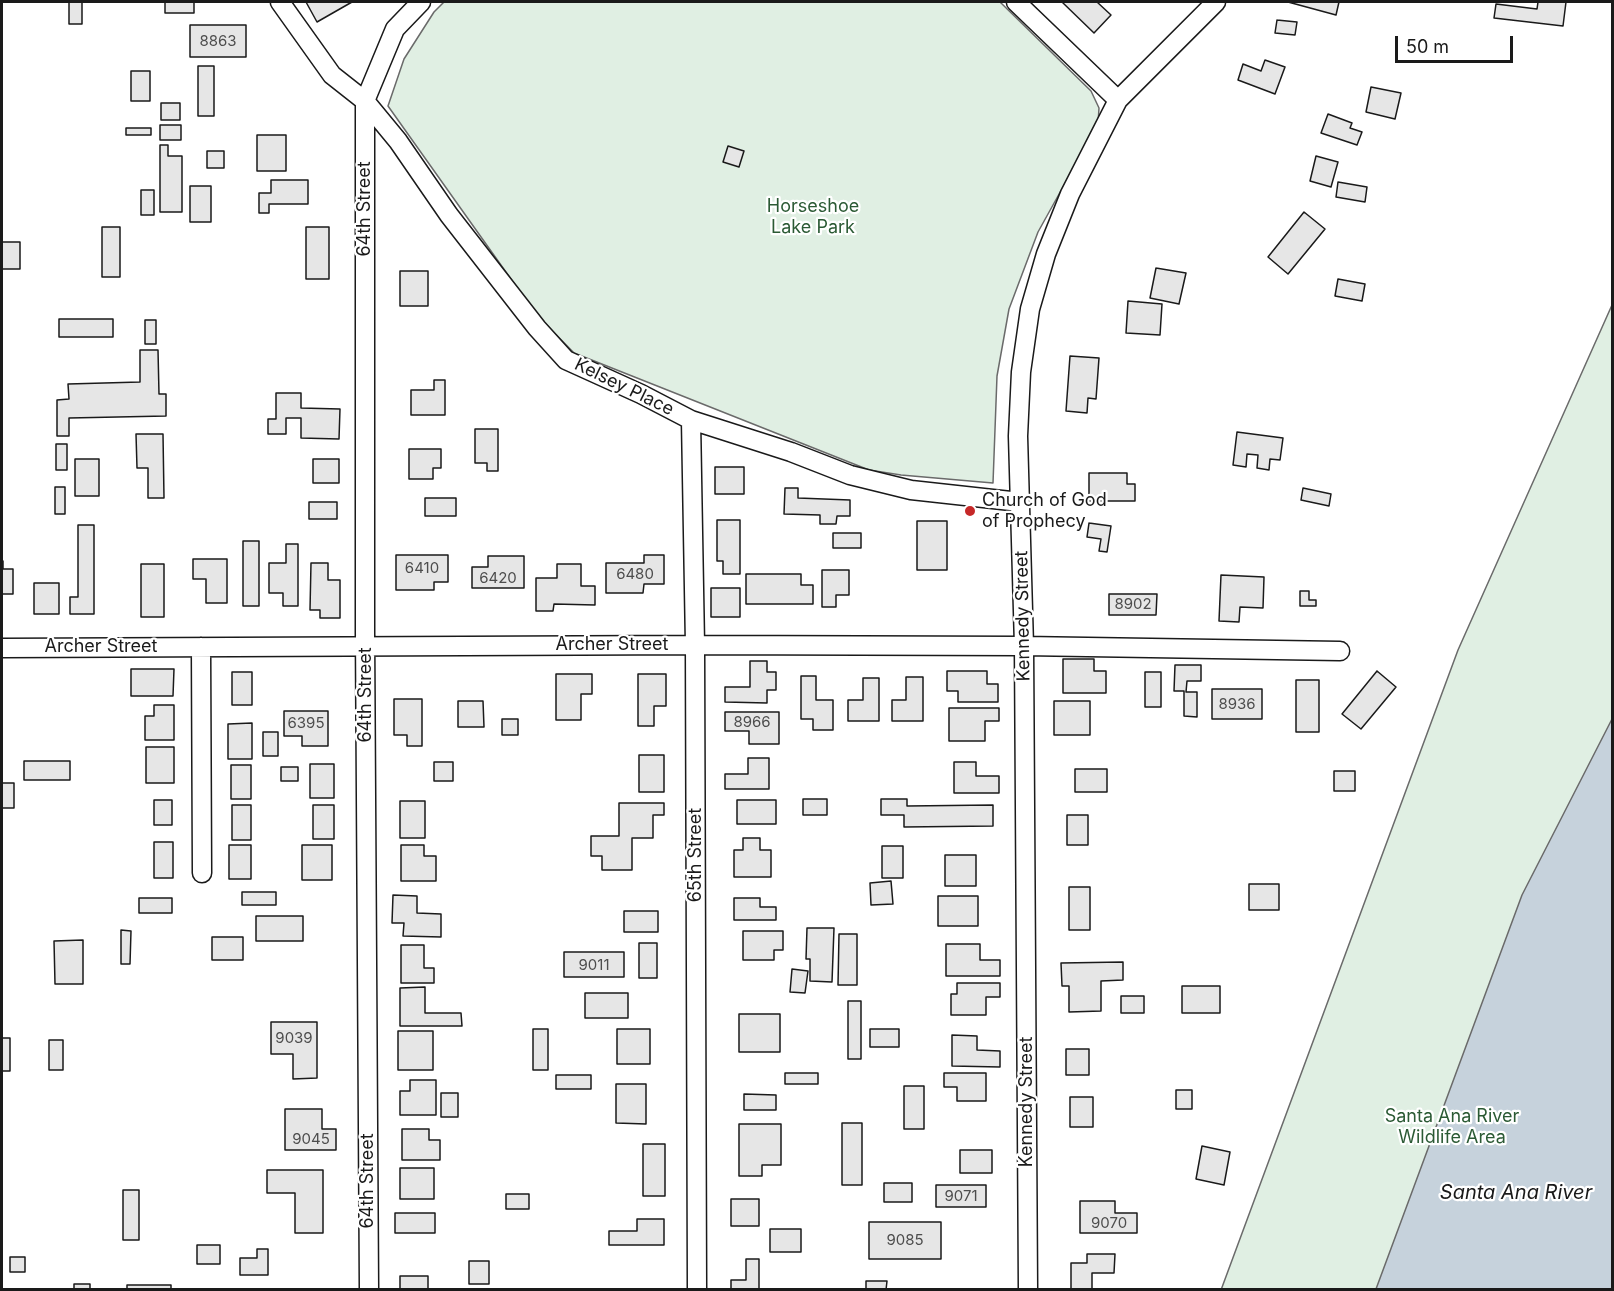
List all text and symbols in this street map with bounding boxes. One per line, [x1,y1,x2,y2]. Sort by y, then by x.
scale bar [1398,24,1516,62]
house number: 8863 [199,32,237,50]
text: 50 m [1406,36,1449,57]
street label: 64th Street [354,161,376,257]
park label: Horseshoe Lake Park [767,196,859,238]
street label: Kelsey Place [571,354,677,420]
place label: Church of God of Prophecy [982,490,1107,532]
marker: Church of God of Prophecy [963,504,977,518]
street label: Kennedy Street [1011,550,1035,682]
house number: 6410 [405,559,439,577]
house number: 6480 [616,565,654,583]
house number: 6420 [479,569,517,587]
house number: 8902 [1114,595,1152,613]
street label: Archer Street [556,634,668,656]
street label: Archer Street [45,636,157,658]
street label: 64th Street [355,647,377,743]
house number: 8936 [1218,695,1256,713]
house number: 8966 [733,713,771,731]
house number: 6395 [288,714,324,732]
street label: 65th Street [685,808,707,902]
house number: 9011 [579,956,609,974]
house number: 9039 [275,1029,313,1047]
street label: Kennedy Street [1016,1037,1038,1167]
park label: Santa Ana River Wildlife Area [1385,1106,1519,1148]
house number: 9045 [292,1130,330,1148]
street label: 64th Street [357,1133,379,1229]
water label: Santa Ana River [1440,1181,1592,1205]
house number: 9071 [944,1187,978,1205]
house number: 9070 [1091,1214,1127,1232]
house number: 9085 [886,1231,924,1249]

